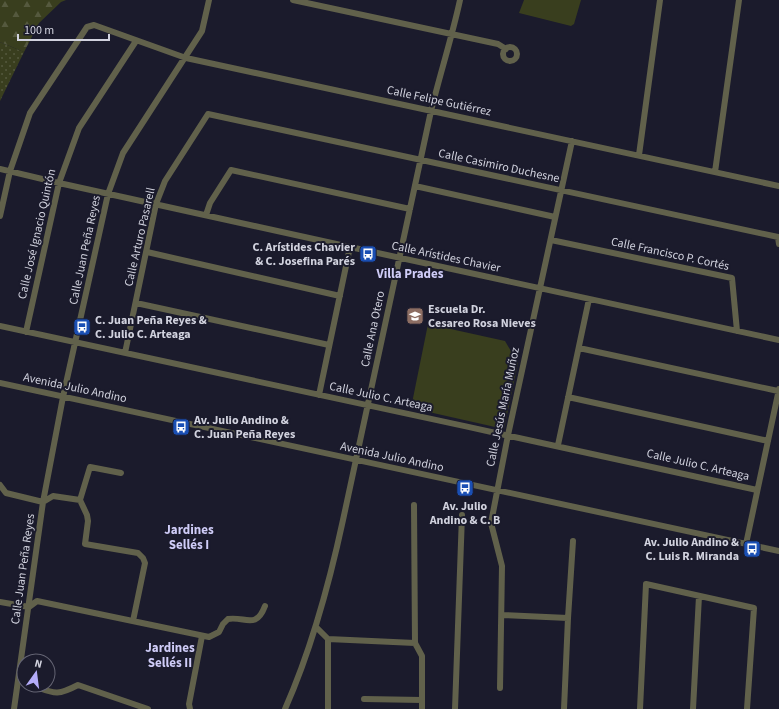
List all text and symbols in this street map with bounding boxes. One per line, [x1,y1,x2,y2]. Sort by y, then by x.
scale bar [18,16,109,42]
text: 100 m [24,22,54,39]
street label: Calle Felipe Gutiérrez [385,82,493,120]
street label: Calle Casimiro Duchesne [437,145,561,187]
street label: Calle José Ignacio Quintón [14,167,60,301]
street label: Calle Arturo Pasarell [120,186,160,288]
street label: Calle Juan Peña Reyes [65,194,105,306]
street label: Calle Francisco P. Cortés [609,233,731,275]
street label: Calle Arístides Chavier [390,237,503,277]
place label: C. Arístides Chavier & C. Josefina Parés [253,239,355,270]
bus stop icon: C. Arístides Chavier & C. Josefina Parés [358,244,378,264]
district label: Villa Prades [375,265,444,283]
street label: Calle Ana Otero [357,289,389,369]
place label: Escuela Dr. Cesareo Rosa Nieves [428,301,536,332]
school or university icon: Escuela Dr. Cesareo Rosa Nieves [405,306,425,326]
place label: C. Juan Peña Reyes & C. Julio C. Arteaga [95,312,207,343]
bus stop icon: C. Juan Peña Reyes & C. Julio C. Arteaga [72,317,92,337]
street label: Calle Jesús María Muñoz [482,346,524,468]
street label: Avenida Julio Andino [22,369,128,407]
street label: Calle Julio C. Arteaga [328,378,434,416]
place label: Av. Julio Andino & C. Juan Peña Reyes [193,412,295,443]
bus stop icon: Av. Julio Andino & C. Juan Peña Reyes [171,417,191,437]
street label: Avenida Julio Andino [339,438,445,476]
street label: Calle Julio C. Arteaga [645,445,751,485]
bus stop icon: Av. Julio Andino & C. B [455,478,475,498]
place label: Av. Julio Andino & C. B [429,498,500,529]
street label: Calle Juan Peña Reyes [7,513,39,625]
district label: Jardines Sellés I [164,521,214,554]
place label: Av. Julio Andino & C. Luis R. Miranda [643,534,739,565]
bus stop icon: Av. Julio Andino & C. Luis R. Miranda [742,539,762,559]
district label: Jardines Sellés II [145,639,195,672]
north arrow [16,653,56,693]
text: N [33,656,44,672]

